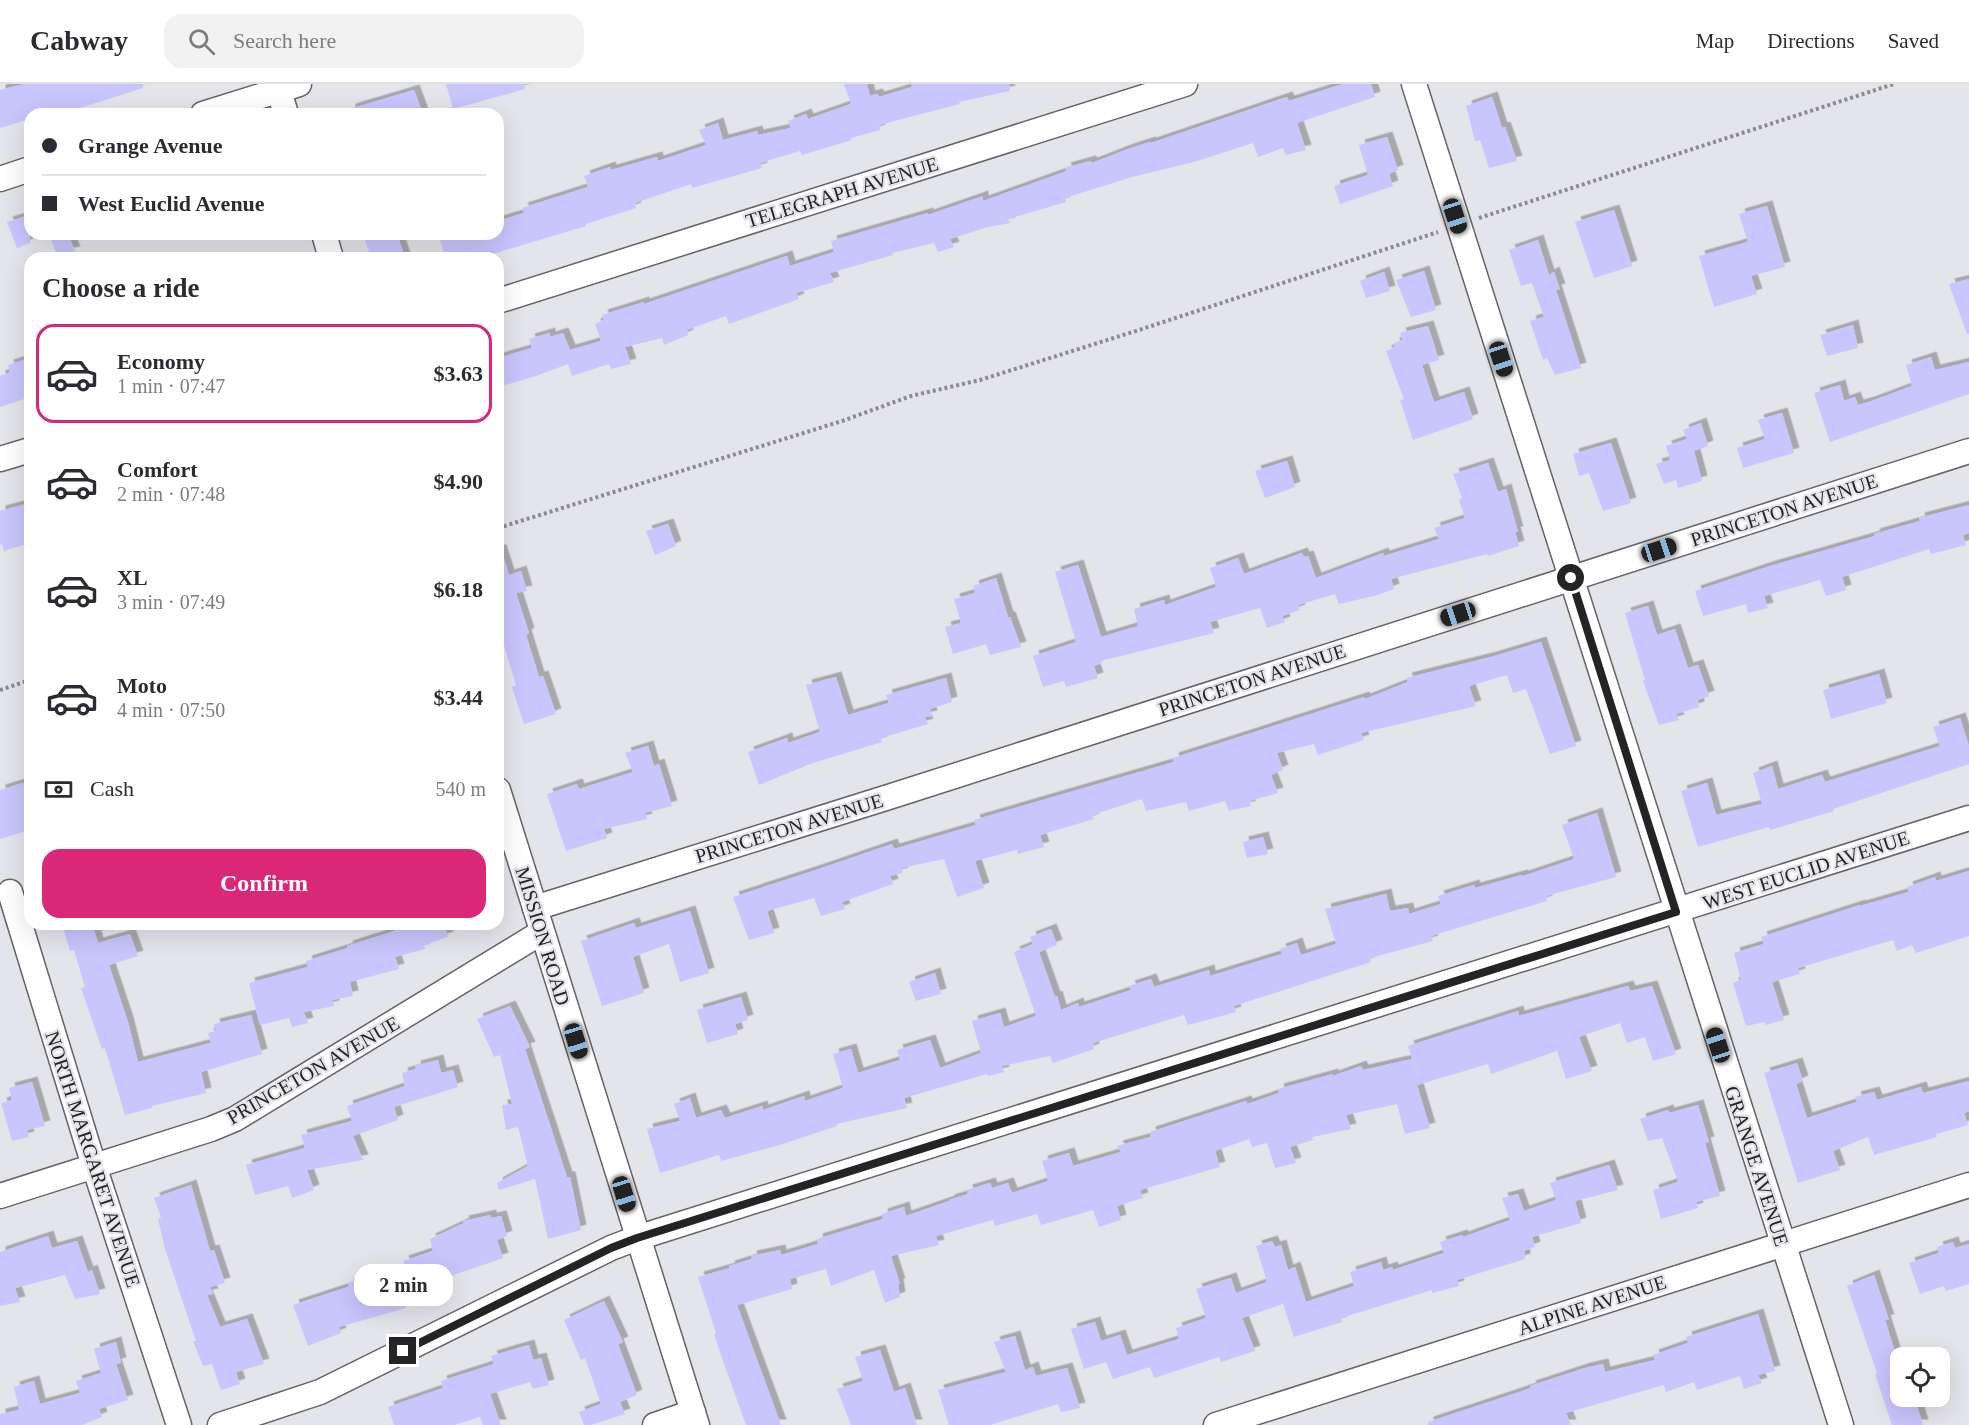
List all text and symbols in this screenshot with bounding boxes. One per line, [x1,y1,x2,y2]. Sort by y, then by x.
search box [164,14,584,68]
text: Cabway [30,25,128,56]
icon: search [185,25,218,58]
text: Search here [233,28,336,53]
text: Map [1696,29,1734,53]
text: Directions [1767,29,1855,53]
text: Saved [1888,29,1939,53]
text: Grange Avenue [78,133,222,158]
street label: TELEGRAPH AVENUE [743,152,941,232]
text: West Euclid Avenue [78,191,265,216]
car [1441,196,1469,236]
text: Choose a ride [42,273,200,303]
car [1487,339,1515,379]
icon: car [45,347,99,401]
text: Economy [117,349,205,374]
text: $3.63 [434,361,483,386]
text: 1 min · 07:47 [117,375,225,397]
icon: car [45,455,99,509]
text: Comfort [117,457,198,482]
text: $4.90 [434,469,483,494]
street label: PRINCETON AVENUE [1688,469,1880,551]
text: 2 min · 07:48 [117,483,225,505]
car [1639,536,1679,564]
icon: car [45,563,99,617]
route start [1557,564,1584,591]
text: XL [117,565,148,590]
text: $6.18 [434,577,483,602]
text: 3 min · 07:49 [117,591,225,613]
car [1438,600,1478,628]
street label: PRINCETON AVENUE [1156,639,1348,721]
icon: car [45,671,99,725]
text: Moto [117,673,167,698]
text: $3.44 [434,685,483,710]
text: 4 min · 07:50 [117,699,225,721]
icon: cash [42,773,75,806]
text: Cash [90,776,134,801]
text: 540 m [435,778,486,800]
street label: PRINCETON AVENUE [692,789,886,867]
street label: WEST EUCLID AVENUE [1700,826,1912,914]
button: Confirm [42,849,486,918]
street label: MISSION ROAD [511,864,575,1008]
street label: PRINCETON AVENUE [223,1012,403,1128]
car [562,1021,590,1061]
car [1704,1025,1732,1065]
street label: NORTH MARGARET AVENUE [41,1028,145,1290]
street label: GRANGE AVENUE [1721,1083,1793,1249]
car [610,1174,638,1214]
callout: 2 min [354,1264,452,1306]
street label: ALPINE AVENUE [1515,1271,1669,1339]
text: 2 min [379,1274,428,1296]
route end [389,1337,416,1364]
map controls [1890,1347,1950,1407]
button: locate [1890,1347,1950,1407]

